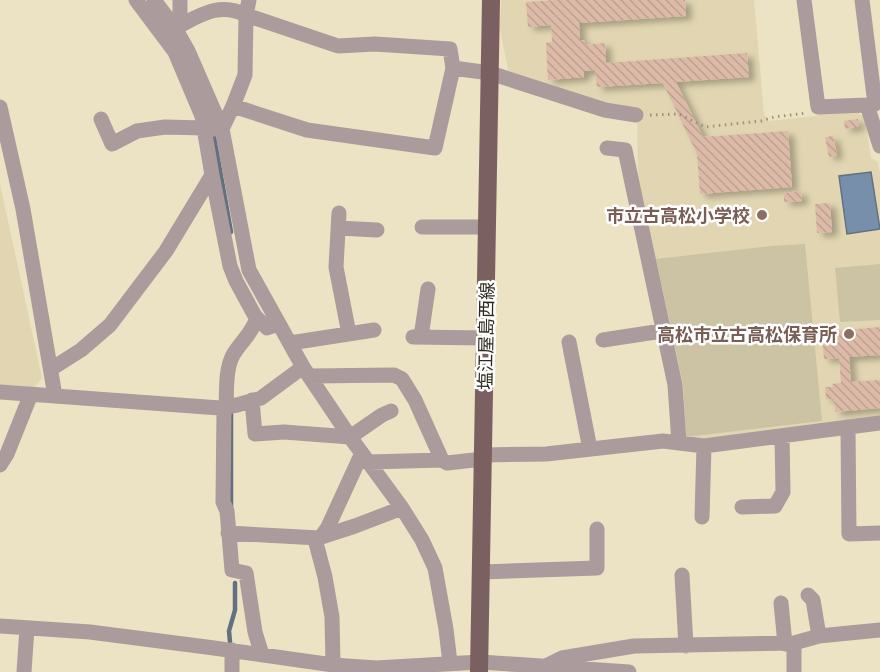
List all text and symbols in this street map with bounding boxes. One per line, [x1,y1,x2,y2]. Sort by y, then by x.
place label: 市立古高松小学校 [606,202,750,229]
marker: 市立古高松小学校 [755,208,769,222]
street label: 塩江屋島西線 [472,282,500,390]
place label: 高松市立古高松保育所 [657,321,837,348]
marker: 高松市立古高松保育所 [842,327,856,341]

